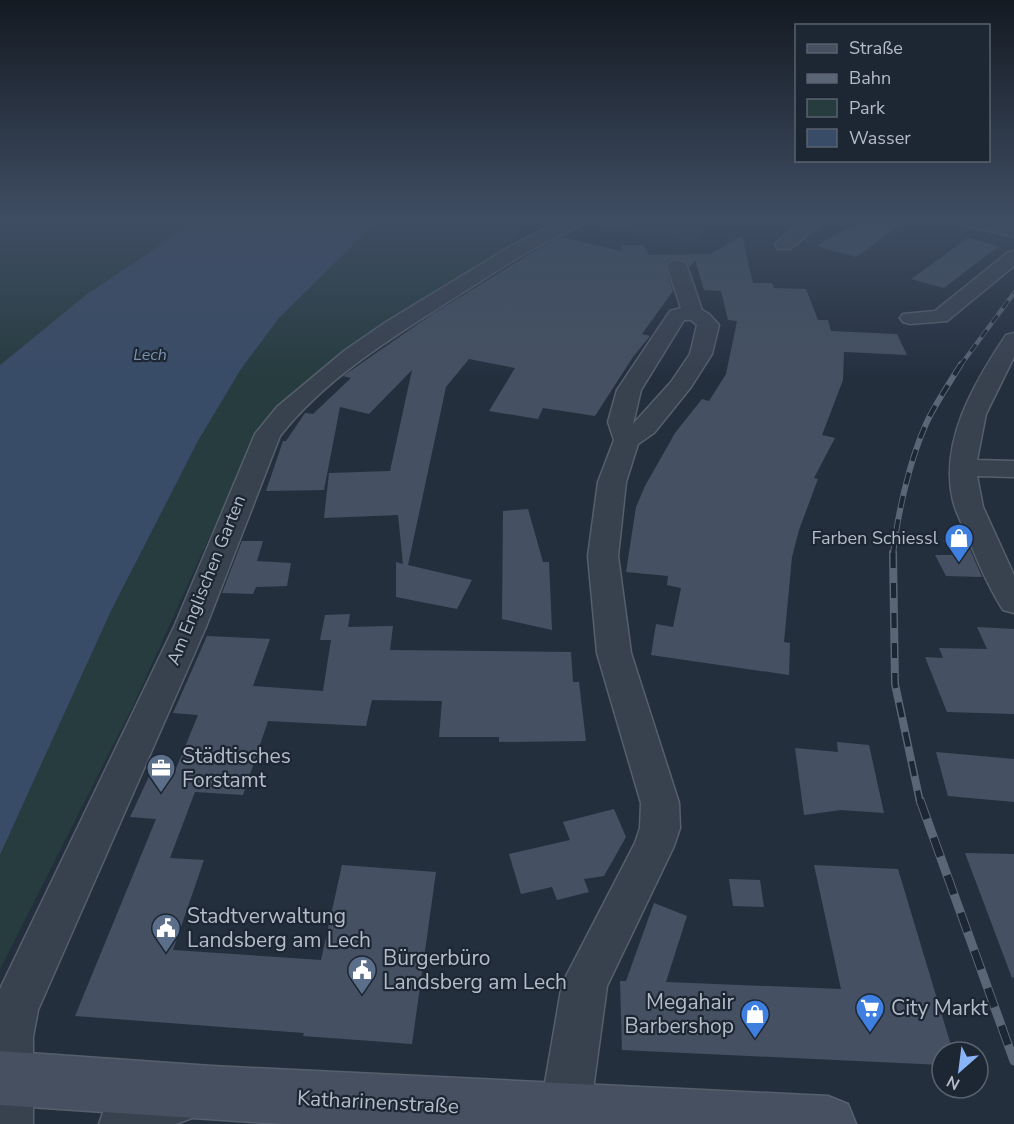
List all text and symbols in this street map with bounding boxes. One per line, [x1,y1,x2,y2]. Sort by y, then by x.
legend [795,24,990,162]
text: Straße [849,36,903,60]
text: Bahn [849,66,891,90]
text: Park [849,96,886,120]
text: Wasser [849,126,911,150]
water label: Lech [133,344,167,366]
street label: Am Englischen Garten [161,492,251,668]
shop icon: Farben Schiessl [943,522,975,564]
place label: Farben Schiessl [812,526,939,550]
place label: Städtisches Forstamt [182,742,291,794]
office icon: Städtisches Forstamt [145,752,177,794]
place label: Stadtverwaltung Landsberg am Lech [187,902,371,954]
public building icon: Stadtverwaltung Landsberg am Lech [150,912,182,954]
place label: Bürgerbüro Landsberg am Lech [383,944,567,996]
public building icon: Bürgerbüro Landsberg am Lech [346,954,378,996]
place label: Megahair Barbershop [624,988,734,1040]
supermarket icon: City Markt [854,992,886,1034]
place label: City Markt [891,994,989,1022]
shop icon: Megahair Barbershop [739,998,771,1040]
north arrow [930,1040,990,1100]
text: N [943,1070,964,1095]
street label: Katharinenstraße [296,1084,460,1120]

